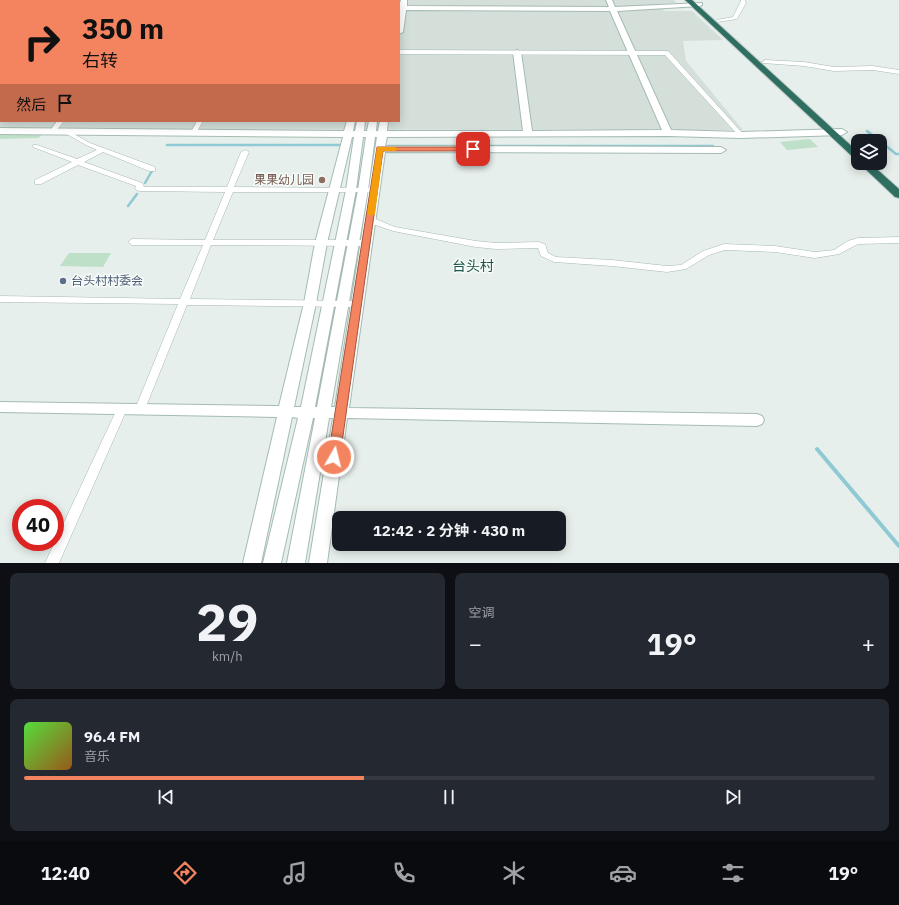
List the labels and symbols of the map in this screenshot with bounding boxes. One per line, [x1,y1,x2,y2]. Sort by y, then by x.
pin [456,132,490,166]
place label: 果果幼儿园 [254,172,314,187]
marker: 果果幼儿园 [317,175,327,185]
district label: 台头村 [452,257,494,275]
place label: 台头村村委会 [71,273,143,288]
marker: 台头村村委会 [58,276,68,286]
position arrow [313,436,355,478]
speed limit sign: 40 [12,499,64,551]

